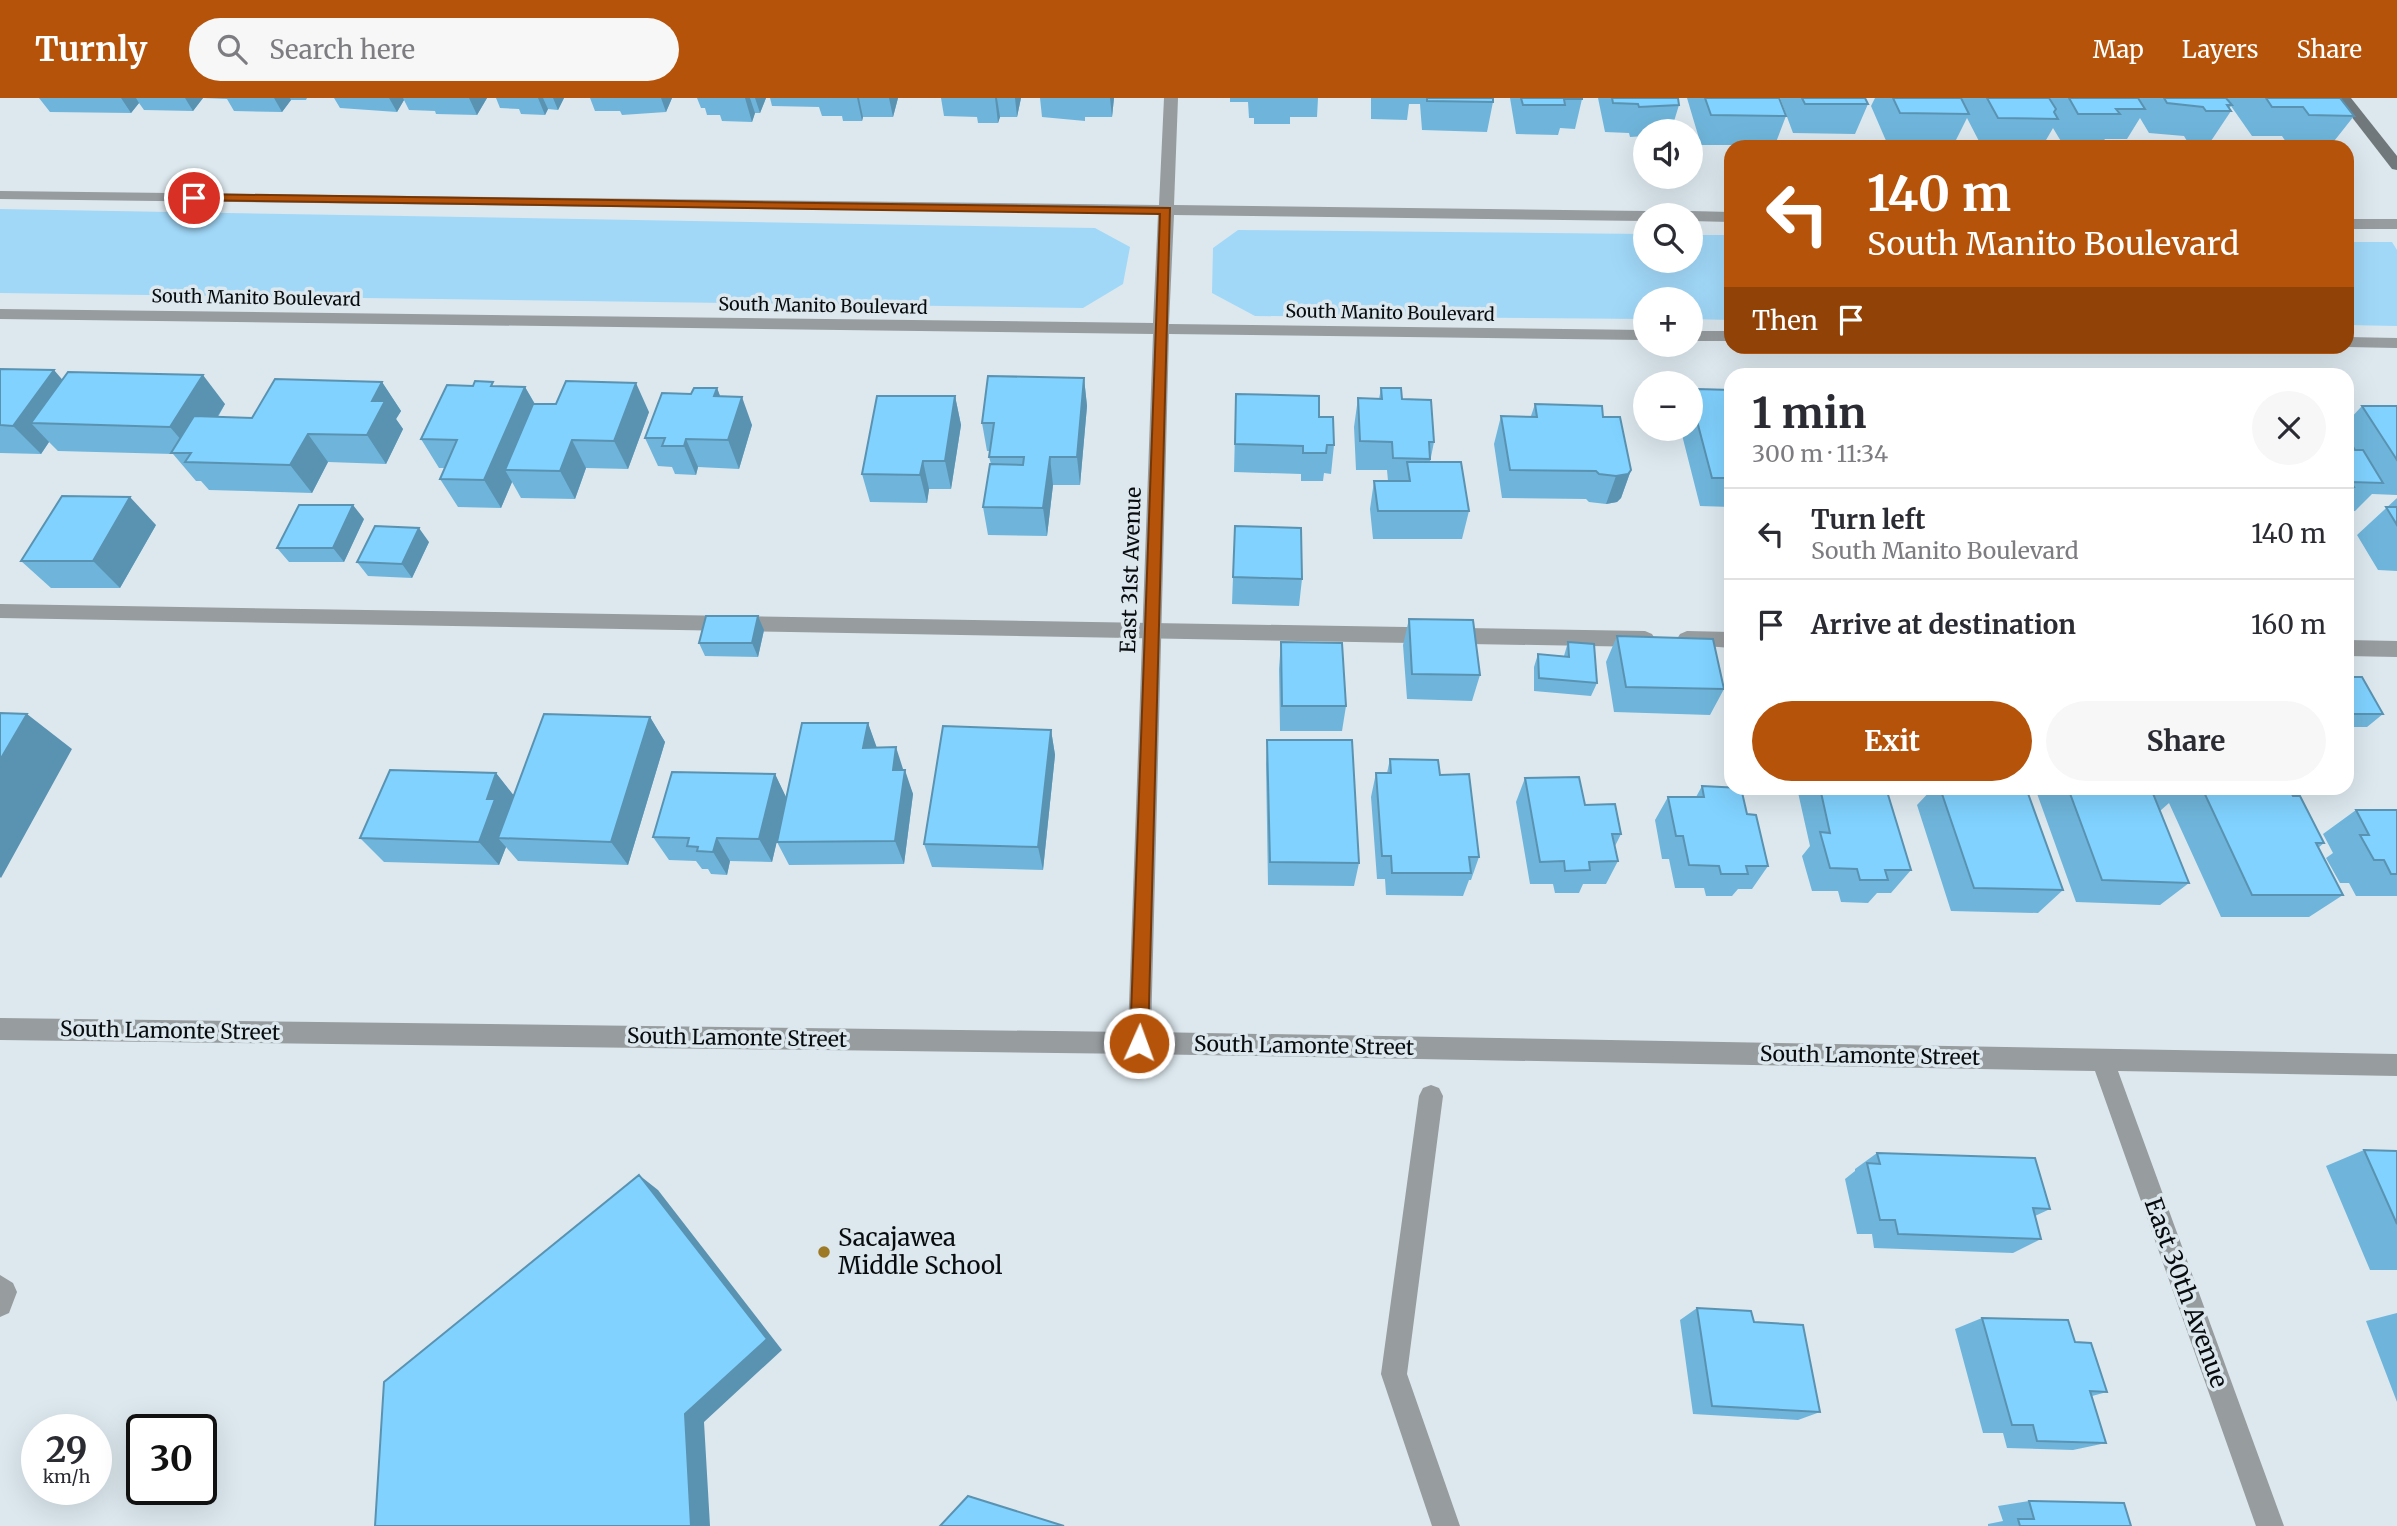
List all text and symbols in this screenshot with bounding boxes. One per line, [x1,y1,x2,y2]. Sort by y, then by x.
search box [189,18,679,81]
text: Turnly [35,29,147,70]
icon: search [213,30,251,68]
text: Search here [269,33,415,66]
text: Map [2093,34,2144,65]
text: Layers [2182,34,2258,65]
text: Share [2296,34,2362,65]
map controls [1633,119,1703,441]
button: sound [1633,119,1703,189]
text: 140 m [1867,163,2011,224]
pin [164,168,224,228]
icon: left [1752,168,1843,259]
icon: arrive [175,179,213,217]
button: search [1633,203,1703,273]
text: South Manito Boulevard [1867,224,2239,264]
street label: South Manito Boulevard [151,284,361,311]
button: + [1633,287,1703,357]
street label: South Manito Boulevard [718,292,928,319]
street label: South Manito Boulevard [1285,299,1495,326]
icon: arrive [1832,301,1870,339]
text: Then [1752,304,1818,337]
button: − [1633,371,1703,441]
text: 1 min [1752,387,1866,439]
button: close [2252,391,2326,465]
text: 300 m · 11:34 [1752,439,1888,468]
street label: East 31st Avenue [1114,486,1147,654]
text: Turn left [1811,503,1925,536]
icon: left [1752,515,1790,553]
text: 140 m [2251,517,2326,550]
text: South Manito Boulevard [1811,536,2079,565]
icon: arrive [1752,606,1790,644]
text: Arrive at destination [1811,608,2076,641]
text: 160 m [2251,608,2326,641]
button: Exit [1752,701,2032,781]
button: Share [2046,701,2326,781]
position arrow [1102,1006,1176,1080]
street label: South Lamonte Street [60,1015,280,1046]
street label: South Lamonte Street [627,1022,847,1053]
street label: South Lamonte Street [1194,1030,1414,1061]
street label: South Lamonte Street [1760,1040,1980,1071]
street label: East 30th Avenue [2138,1194,2235,1392]
place label: Sacajawea Middle School [838,1222,1002,1281]
marker: Sacajawea Middle School [816,1244,832,1260]
speed limit sign: 30 [126,1414,217,1505]
text: 29 [46,1428,87,1472]
text: km/h [43,1465,90,1488]

